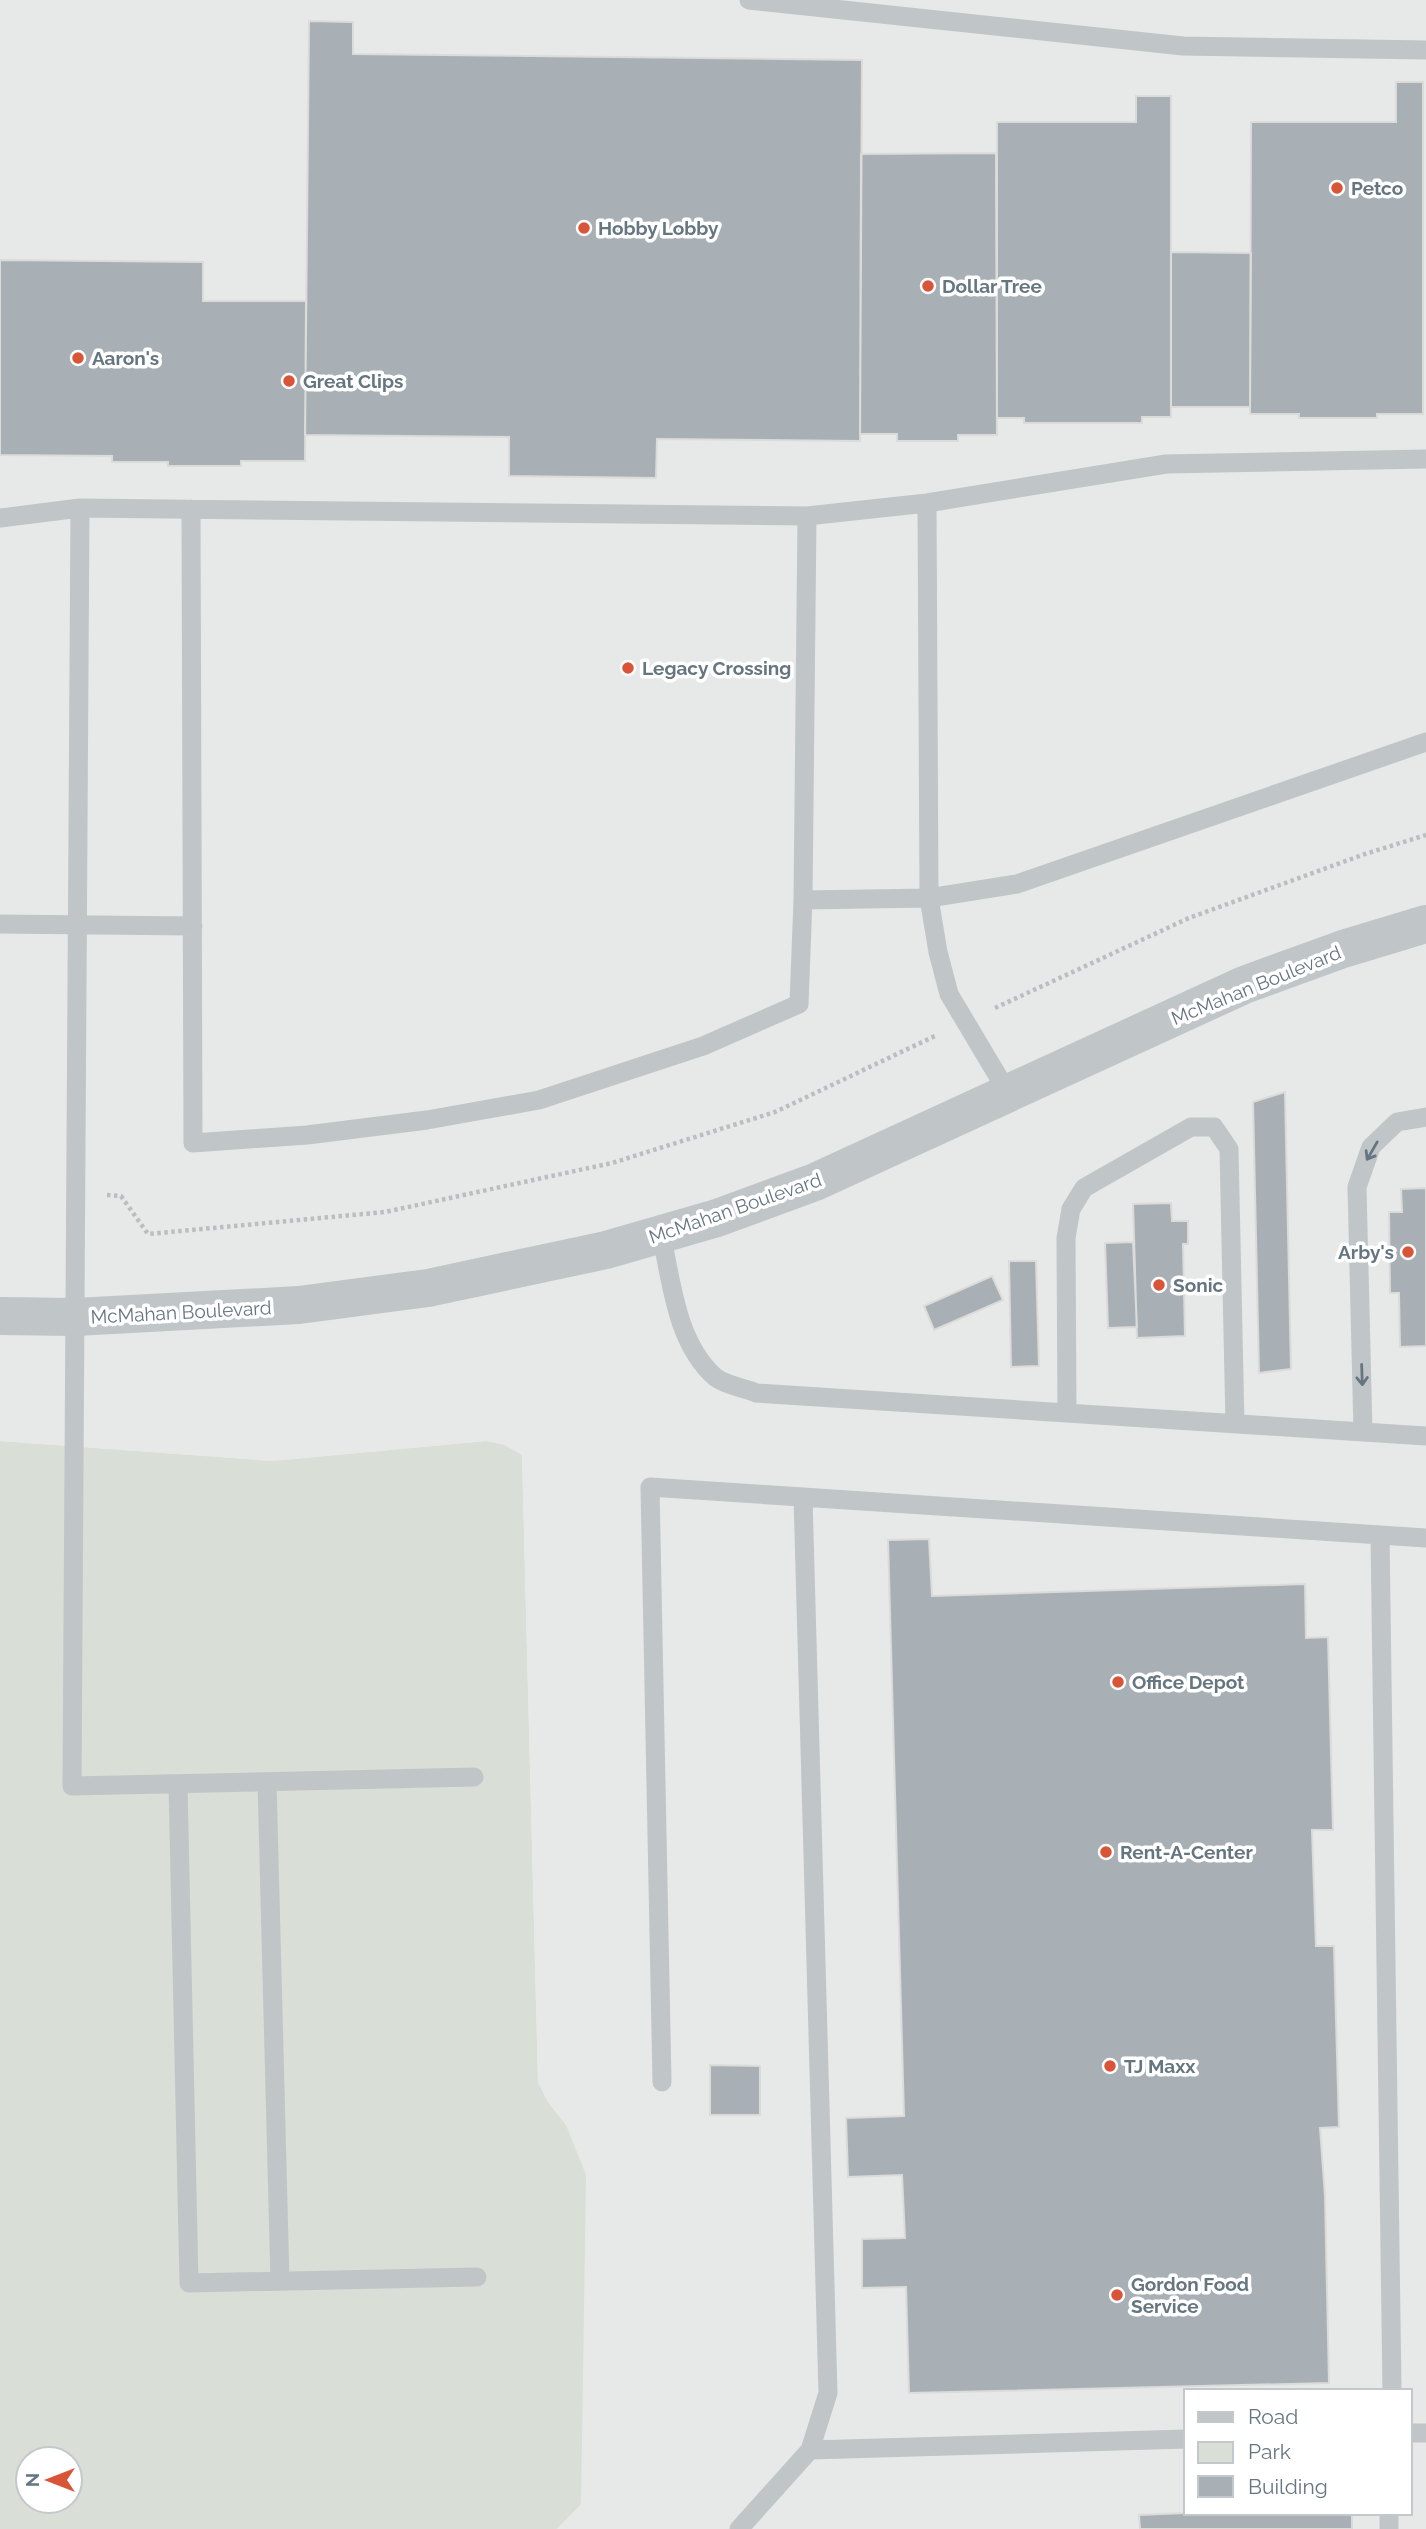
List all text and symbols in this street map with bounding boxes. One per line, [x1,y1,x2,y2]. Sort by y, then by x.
place label: Petco [1351,177,1403,199]
marker: Petco [1329,180,1345,196]
place label: Hobby Lobby [598,217,719,239]
marker: Hobby Lobby [576,220,592,236]
place label: Dollar Tree [942,275,1042,297]
marker: Dollar Tree [920,278,936,294]
place label: Aaron's [92,347,159,369]
marker: Aaron's [70,350,86,366]
place label: Great Clips [303,370,403,392]
marker: Great Clips [281,373,297,389]
place label: Legacy Crossing [642,657,791,679]
marker: Legacy Crossing [620,660,636,676]
street label: McMahan Boulevard [1168,941,1344,1029]
one-way arrow [1365,1140,1379,1160]
street label: McMahan Boulevard [646,1168,824,1248]
place label: Arby's [1338,1241,1394,1263]
marker: Arby's [1400,1244,1416,1260]
place label: Sonic [1173,1274,1223,1296]
marker: Sonic [1151,1277,1167,1293]
street label: McMahan Boulevard [90,1296,272,1328]
one-way arrow [1355,1363,1368,1386]
place label: Office Depot [1132,1671,1245,1693]
marker: Office Depot [1110,1674,1126,1690]
place label: Rent-A-Center [1120,1841,1253,1863]
marker: Rent-A-Center [1098,1844,1114,1860]
place label: TJ Maxx [1124,2055,1196,2077]
marker: TJ Maxx [1102,2058,1118,2074]
place label: Gordon Food Service [1131,2273,1249,2317]
marker: Gordon Food Service [1109,2287,1125,2303]
legend [1184,2389,1412,2515]
text: Road [1248,2404,1298,2429]
text: Park [1248,2439,1291,2464]
north arrow [14,2445,84,2515]
text: N [21,2473,43,2487]
text: Building [1248,2474,1328,2499]

